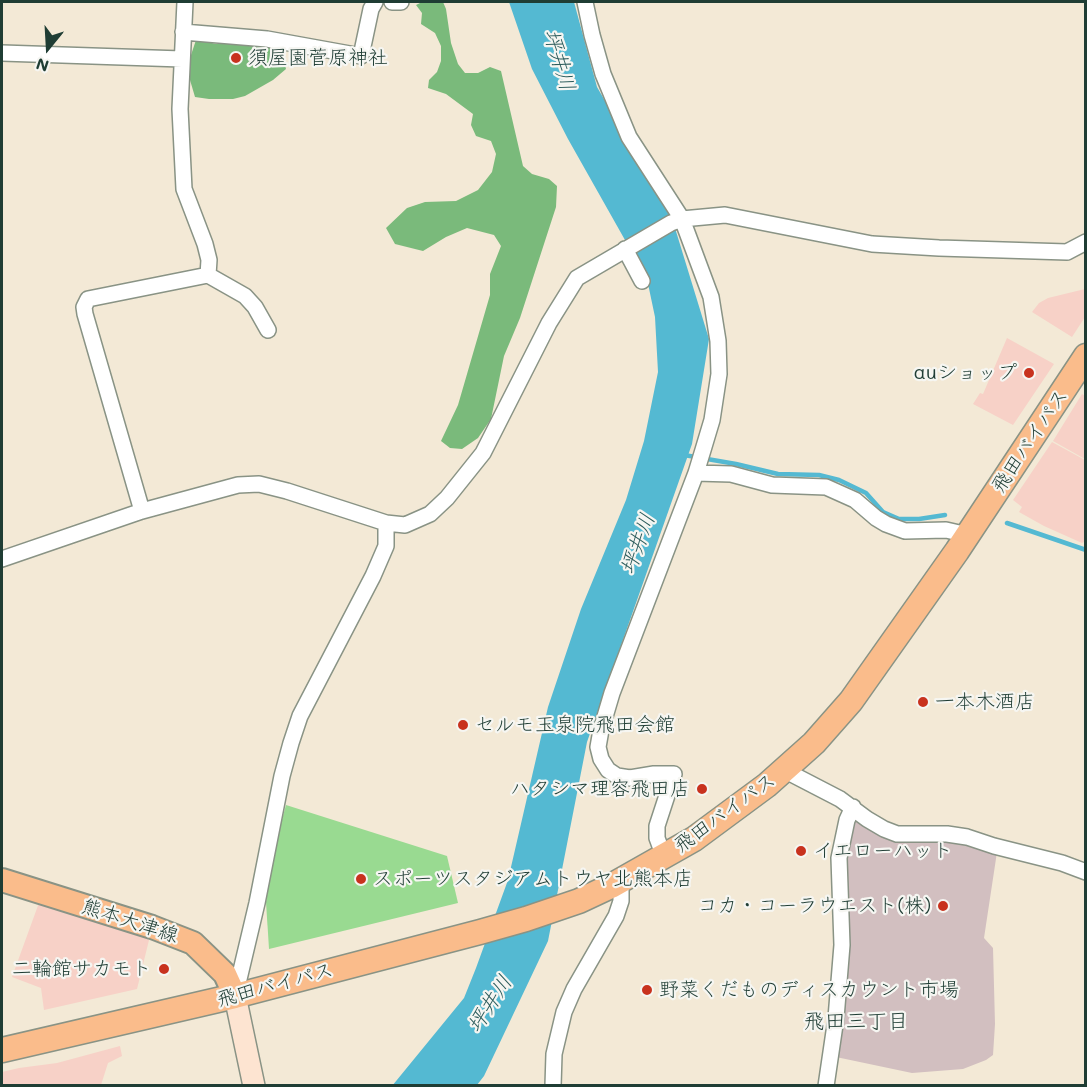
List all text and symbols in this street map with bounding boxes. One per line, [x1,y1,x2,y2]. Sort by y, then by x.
north arrow [18,18,78,78]
water label: 坪井川 [538,26,580,94]
place label: 須屋園菅原神社 [248,46,388,70]
marker: 須屋園菅原神社 [229,51,243,65]
text: N [33,54,51,77]
place label: auショップ [914,361,1017,385]
marker: auショップ [1022,366,1036,380]
street label: 飛田バイパス [987,385,1073,497]
water label: 坪井川 [615,510,661,578]
place label: 一本木酒店 [935,690,1035,714]
marker: 一本木酒店 [916,695,930,709]
place label: セルモ玉泉院飛田会館 [475,713,675,737]
marker: セルモ玉泉院飛田会館 [456,718,470,732]
street label: 飛田バイパス [669,768,781,858]
place label: ハタシマ理容飛田店 [510,777,690,801]
marker: ハタシマ理容飛田店 [695,782,709,796]
place label: イエローハット [813,839,953,863]
marker: イエローハット [794,844,808,858]
place label: スポーツスタジアムトウヤ北熊本店 [373,867,693,891]
marker: スポーツスタジアムトウヤ北熊本店 [354,872,368,886]
street label: 熊本大津線 [79,894,181,948]
place label: コカ・コーラウエスト(株) [697,894,931,918]
marker: コカ・コーラウエスト(株) [936,899,950,913]
place label: 二輪館サカモト [12,957,152,981]
street label: 飛田バイパス [214,958,336,1012]
marker: 二輪館サカモト [157,962,171,976]
water label: 坪井川 [462,971,518,1037]
place label: 野菜くだものディスカウント市場 [659,978,959,1002]
marker: 野菜くだものディスカウント市場 [640,983,654,997]
district label: 飛田三丁目 [804,1009,908,1035]

